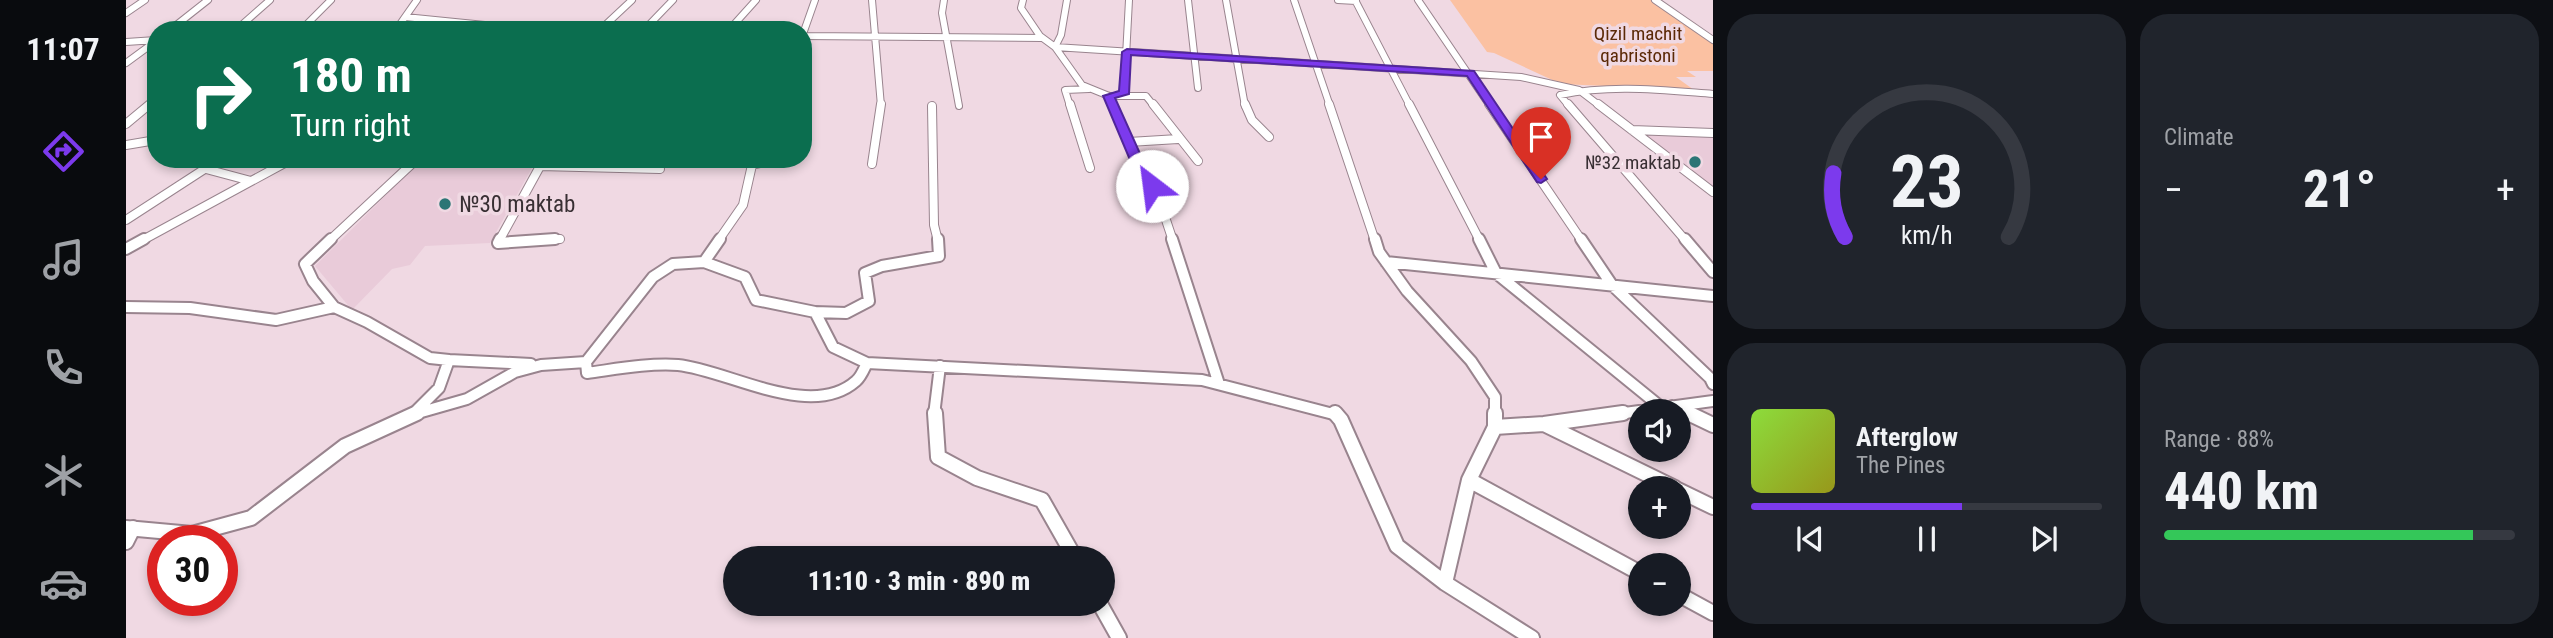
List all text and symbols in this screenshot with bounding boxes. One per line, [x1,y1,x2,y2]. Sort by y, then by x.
park label: Qizil machit qabristoni [1594,22,1682,67]
text: 11:07 [26,30,100,68]
text: 180 m [290,47,412,104]
icon: right [175,49,266,140]
text: Turn right [290,106,411,144]
pin [1511,107,1571,179]
icon: arrive [1522,118,1560,156]
text: Climate [2164,124,2234,151]
icon: directions [39,127,88,176]
text: 23 [1890,140,1963,226]
position arrow [1115,149,1189,223]
place label: №32 maktab [1585,151,1681,174]
marker: №32 maktab [1687,154,1703,170]
text: 21° [2303,159,2376,220]
text: − [2164,168,2183,212]
text: + [2496,168,2515,212]
place label: №30 maktab [459,191,575,218]
marker: №30 maktab [437,196,453,212]
text: km/h [1901,221,1952,250]
icon: music [39,235,88,284]
icon: phone [39,343,88,392]
map controls [1628,399,1691,616]
button: sound [1628,399,1691,462]
text: Afterglow [1856,422,1958,452]
text: Range · 88% [2164,426,2274,453]
icon: climate [39,451,88,500]
text: The Pines [1856,452,1946,479]
text: 440 km [2164,461,2319,522]
button: + [1628,476,1691,539]
icon: previous [1791,520,1829,558]
icon: pause [1908,520,1946,558]
icon: next [2025,520,2063,558]
speed limit sign: 30 [147,525,238,616]
button: − [1628,553,1691,616]
icon: car [39,559,88,608]
text: 11:10 · 3 min · 890 m [808,566,1030,596]

